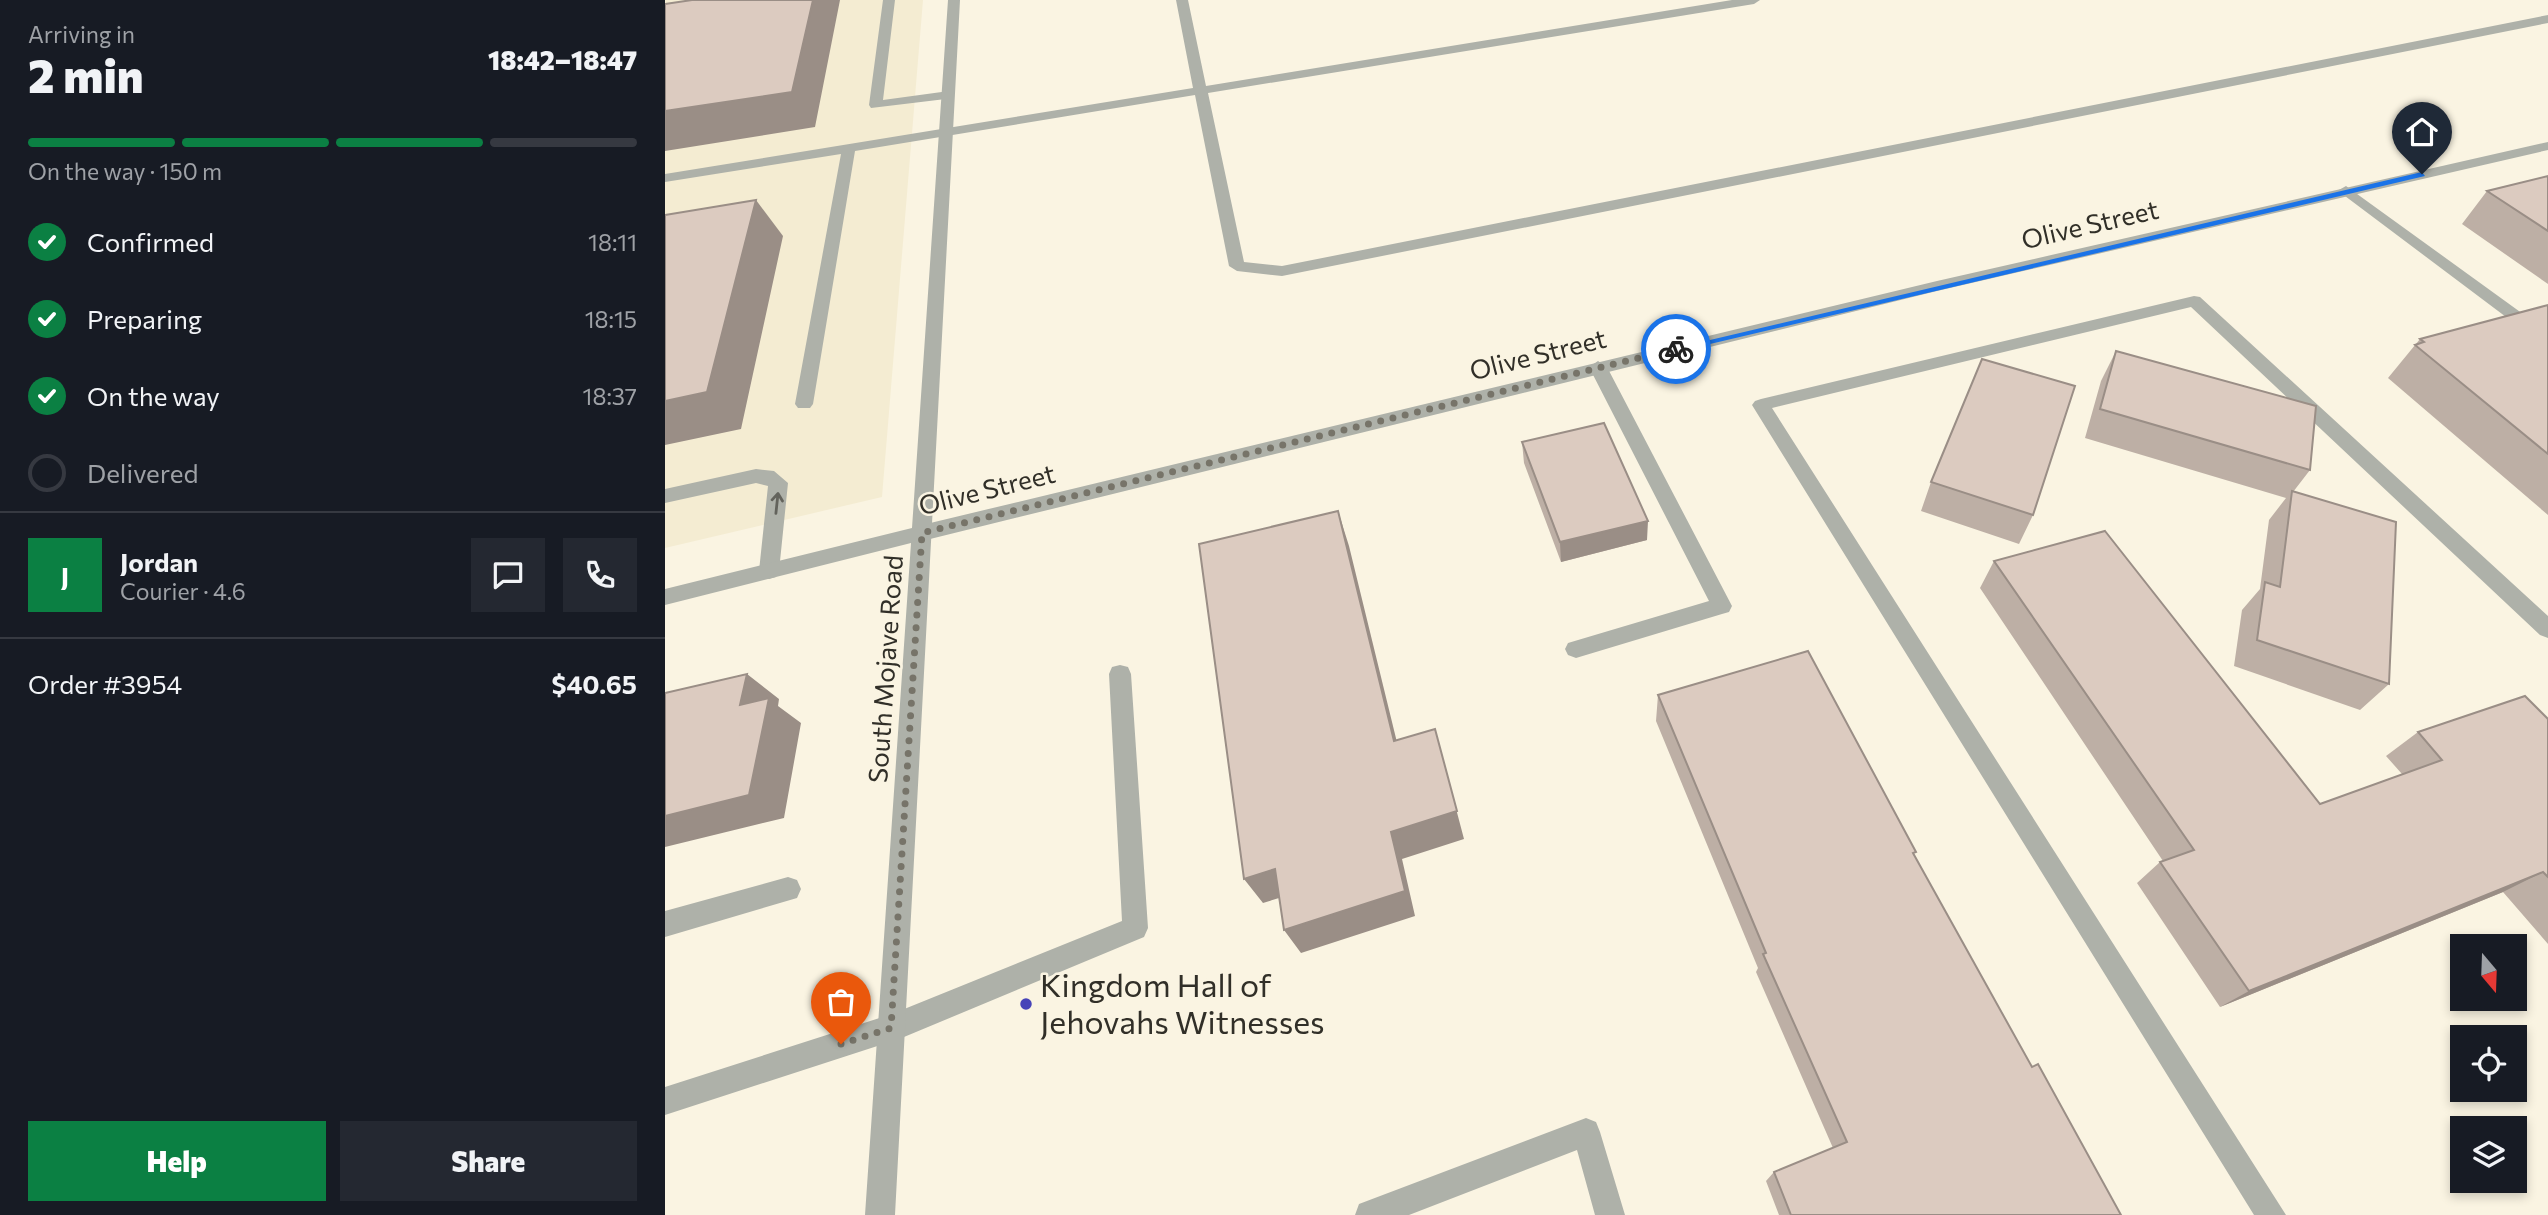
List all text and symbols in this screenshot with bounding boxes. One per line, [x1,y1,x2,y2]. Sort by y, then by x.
text: Arriving in [28,20,135,48]
text: 18:42–18:47 [488,44,637,75]
text: 2 min [28,46,144,102]
pin [2392,102,2452,174]
icon: home [2403,113,2441,151]
text: On the way · 150 m [28,157,222,185]
street label: Olive Street [2018,193,2161,254]
icon: check [28,223,66,261]
text: Confirmed [87,226,214,257]
text: 18:11 [588,228,637,256]
icon: check [28,300,66,338]
text: Preparing [87,303,202,334]
text: 18:15 [585,305,637,333]
courier [1641,314,1711,384]
street label: Olive Street [1466,322,1609,385]
icon: bike [1657,330,1695,368]
icon: check [28,377,66,415]
text: On the way [87,380,220,411]
text: 18:37 [583,382,637,410]
text: Delivered [87,457,198,488]
street label: Olive Street [915,457,1058,520]
one-way arrow [770,492,783,515]
button: chat [471,538,545,612]
button: phone [563,538,637,612]
text: Jordan [120,546,198,577]
street label: South Mojave Road [861,554,908,784]
text: J [61,560,69,591]
text: Courier · 4.6 [120,577,246,605]
text: Order #3954 [28,668,182,699]
text: $40.65 [551,668,637,699]
north arrow [2450,934,2527,1012]
map controls [2450,934,2527,1193]
place label: Kingdom Hall of Jehovahs Witnesses [1040,964,1325,1041]
pin [811,972,871,1044]
icon: bag [822,983,860,1021]
marker: Kingdom Hall of Jehovahs Witnesses [1018,996,1034,1012]
button: locate [2450,1025,2527,1102]
button: layers [2450,1116,2527,1193]
button: Help [28,1121,326,1201]
button: Share [340,1121,637,1201]

